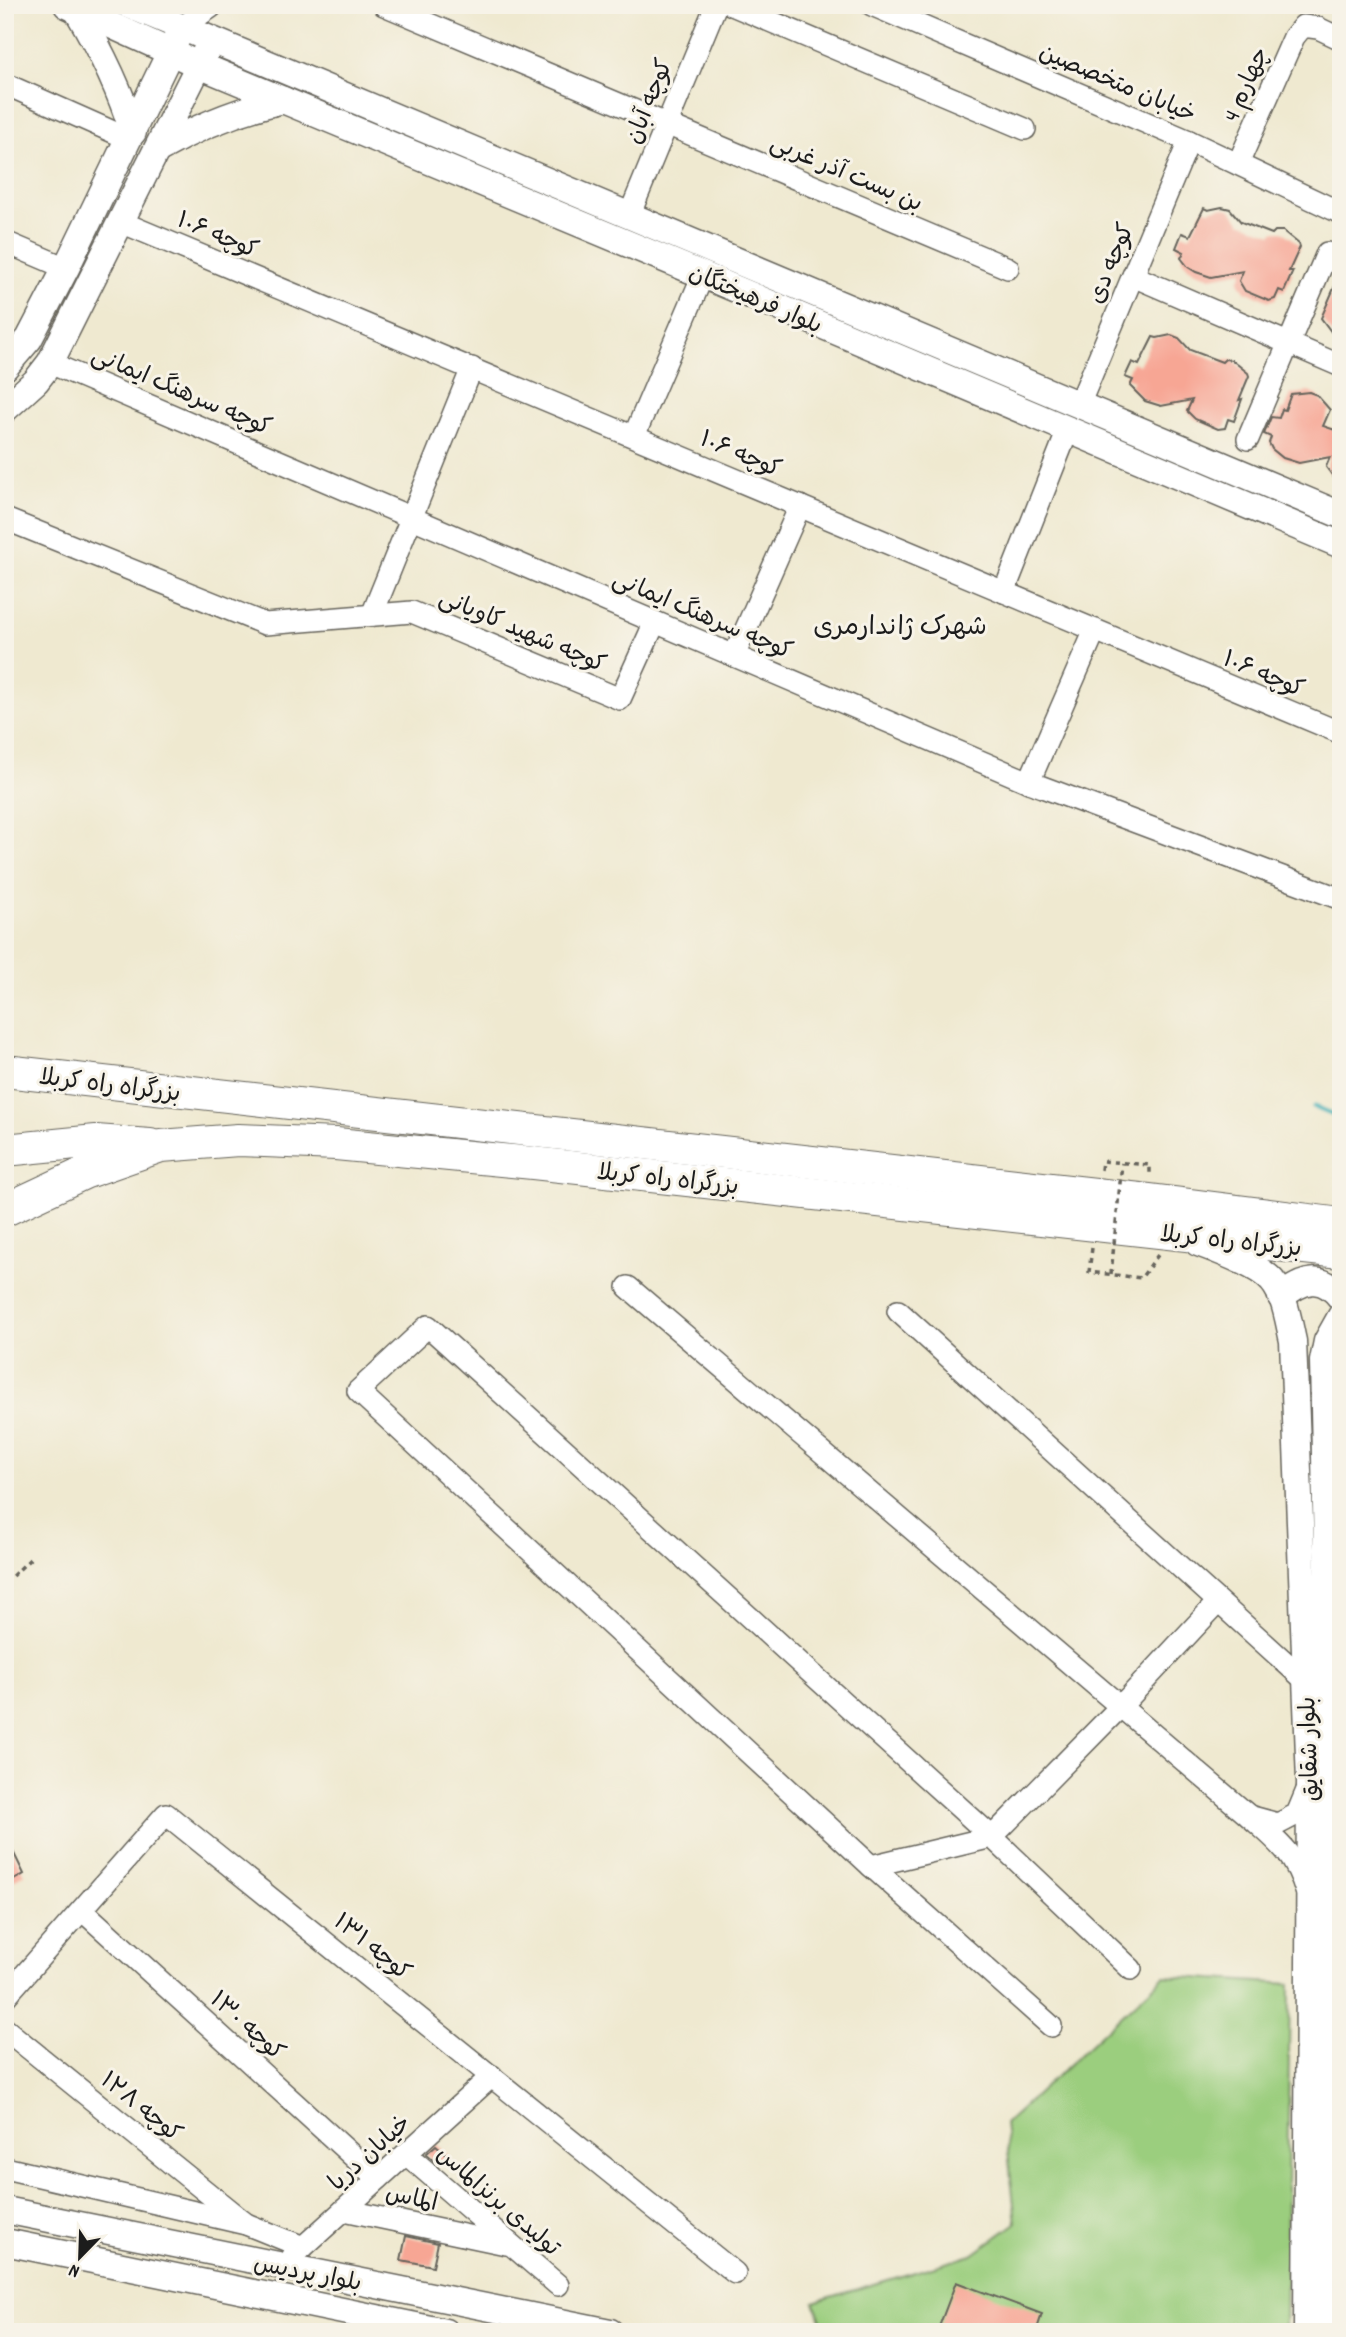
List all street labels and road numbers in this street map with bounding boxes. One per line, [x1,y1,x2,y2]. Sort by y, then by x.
street label: خیابان متخصصین [1033,36,1201,133]
street label: چهارم 4 [1216,42,1279,128]
street label: کوچه آبان [618,54,683,150]
street label: بن بست آذر غربی [764,127,927,222]
street label: کوچه ۱۰۶ [171,204,263,269]
street label: کوچه دی [1081,219,1145,310]
street label: بلوار فرهیختگان [683,257,827,344]
street label: کوچه سرهنگ ایمانی [86,339,276,446]
street label: کوچه ۱۰۶ [694,423,786,488]
street label: کوچه سرهنگ ایمانی [607,563,797,670]
street label: کوچه شهید کاویانی [433,582,611,683]
street label: کوچه ۱۰۶ [1217,643,1309,708]
street label: بزرگراه راه کربلا [37,1061,182,1113]
street label: بزرگراه راه کربلا [595,1157,740,1205]
street label: بزرگراه راه کربلا [1158,1219,1303,1267]
street label: بلوار شقایق [1292,1696,1330,1802]
street label: کوچه ۱۳۱ [325,1906,417,1990]
street label: کوچه ۱۳۰ [201,1984,291,2070]
street label: کوچه ۱۲۸ [92,2065,188,2152]
street label: خیابان دریا [322,2108,420,2201]
street label: تولیدی برنزالماس [428,2139,567,2266]
street label: الماس [382,2178,441,2222]
street label: بلوار پردیس [251,2248,364,2302]

